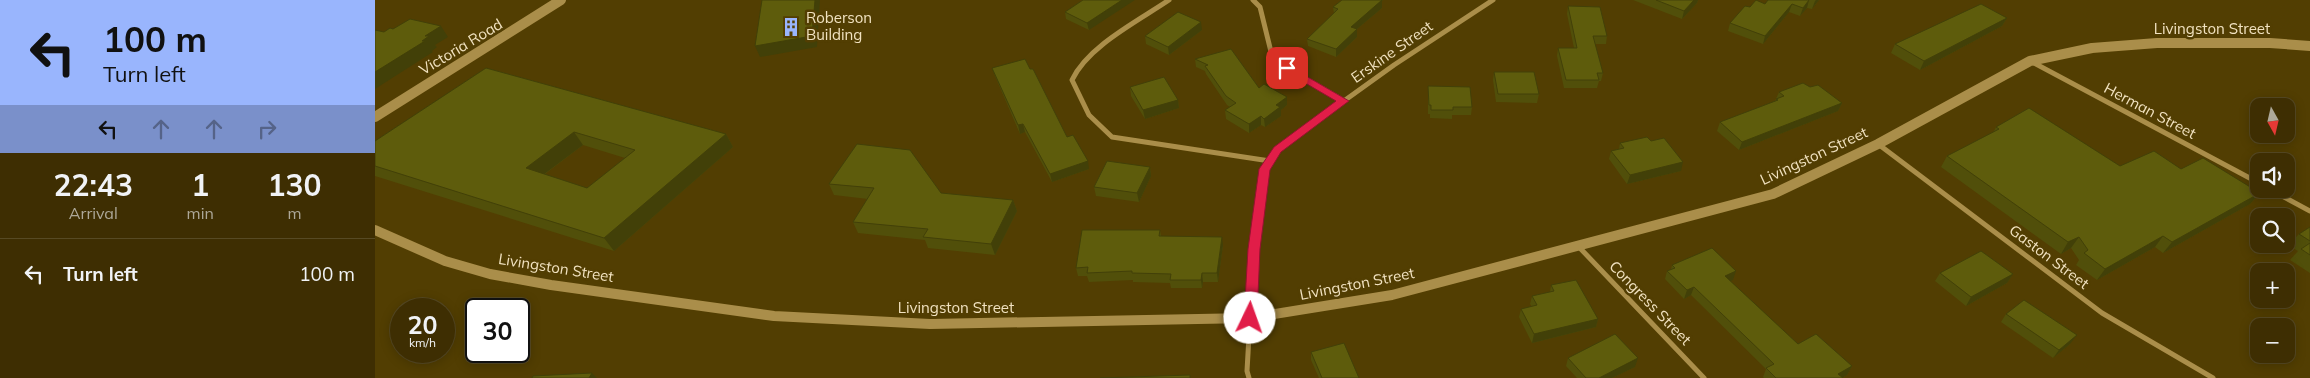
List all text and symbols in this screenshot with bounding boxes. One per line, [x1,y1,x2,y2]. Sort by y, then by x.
place label: Roberson Building [806,8,872,44]
street label: Victoria Road [416,14,506,79]
building icon: Roberson Building [780,16,802,38]
street label: Erskine Street [1347,16,1436,87]
text: 100 m [103,17,207,61]
street label: Livingston Street [2154,19,2270,38]
icon: left [20,20,85,85]
pin [1266,47,1308,89]
icon: arrive [1273,54,1301,82]
text: Turn left [103,60,186,88]
street label: Herman Street [2101,78,2199,143]
north arrow [2250,98,2295,142]
map controls [2250,98,2295,363]
icon: left [94,115,122,143]
icon: ahead [147,115,175,143]
icon: ahead [200,115,228,143]
icon: right [253,115,281,143]
street label: Livingston Street [1757,122,1871,189]
button: sound [2250,153,2295,198]
text: 22:43 [54,166,133,204]
text: 1 [191,166,209,204]
text: 130 [267,166,321,204]
text: Arrival [69,203,118,223]
text: min [187,203,214,223]
text: m [287,203,301,223]
button: search [2250,208,2295,253]
street label: Gaston Street [2006,220,2093,293]
street label: Livingston Street [497,249,615,286]
street label: Congress Street [1605,257,1695,349]
icon: left [20,260,48,288]
text: Turn left [63,262,138,286]
text: 100 m [299,262,355,286]
street label: Livingston Street [1298,263,1416,304]
button: + [2250,263,2295,308]
position arrow [1223,291,1275,343]
speed limit sign: 30 [465,298,530,363]
street label: Livingston Street [898,298,1014,317]
text: 20 [407,309,438,340]
button: − [2250,318,2295,363]
text: km/h [409,335,436,350]

